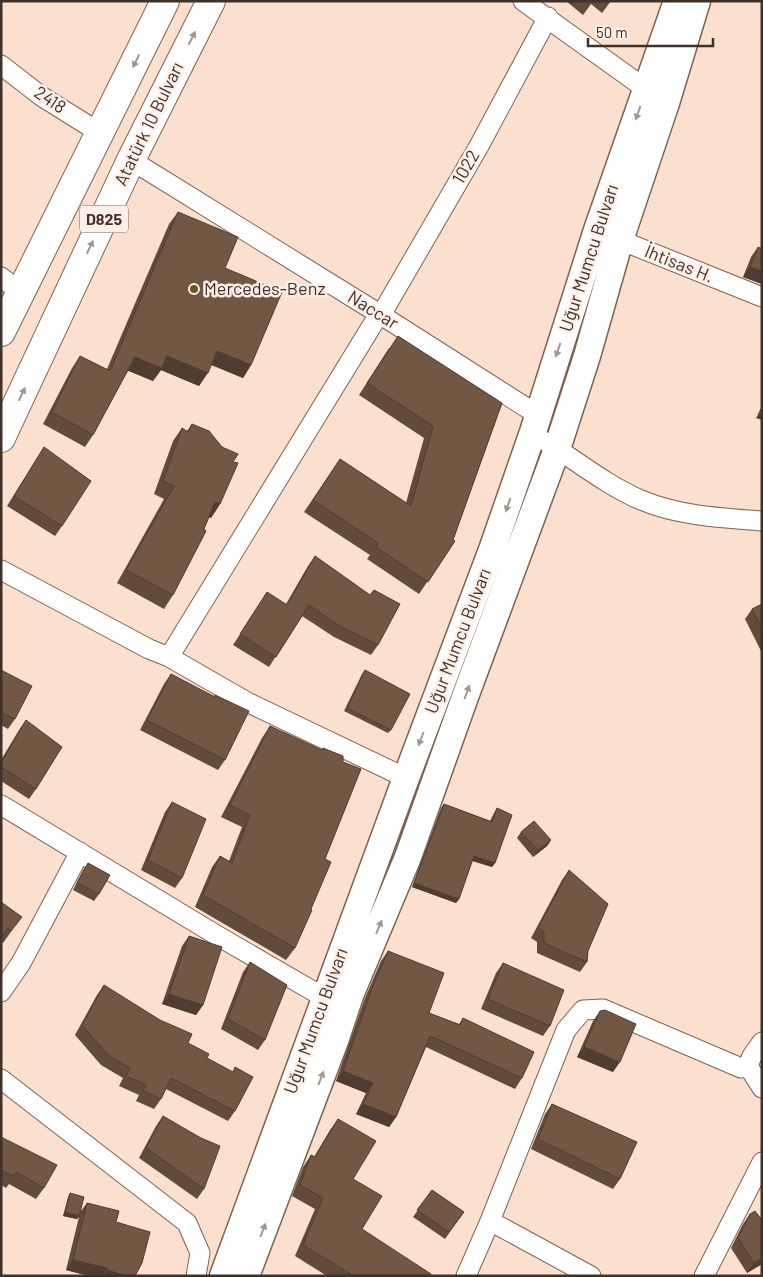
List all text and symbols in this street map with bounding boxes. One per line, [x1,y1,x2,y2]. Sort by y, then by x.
scale bar [588,15,713,47]
text: 50 m [596,23,628,41]
one-way arrow [188,31,196,45]
one-way arrow [131,54,139,68]
street label: Atatürk 10 Bulvarı [109,58,187,189]
street label: 2418 [30,81,71,118]
one-way arrow [634,106,641,121]
street label: 1022 [447,146,484,187]
street label: Uğur Mumcu Bulvarı [554,181,622,334]
road number: D825 [80,205,128,232]
street label: İhtisas H. [642,239,717,287]
one-way arrow [87,240,95,254]
place label: Mercedes-Benz [204,277,325,299]
marker: Mercedes-Benz [188,283,200,295]
street label: Naccar [344,285,403,333]
one-way arrow [554,343,562,358]
one-way arrow [18,387,26,401]
one-way arrow [503,498,511,513]
street label: Uğur Mumcu Bulvarı [419,565,495,716]
one-way arrow [464,685,471,700]
one-way arrow [417,732,425,747]
one-way arrow [375,919,383,934]
street label: Uğur Mumcu Bulvarı [278,945,352,1097]
one-way arrow [317,1070,325,1085]
one-way arrow [259,1222,267,1237]

